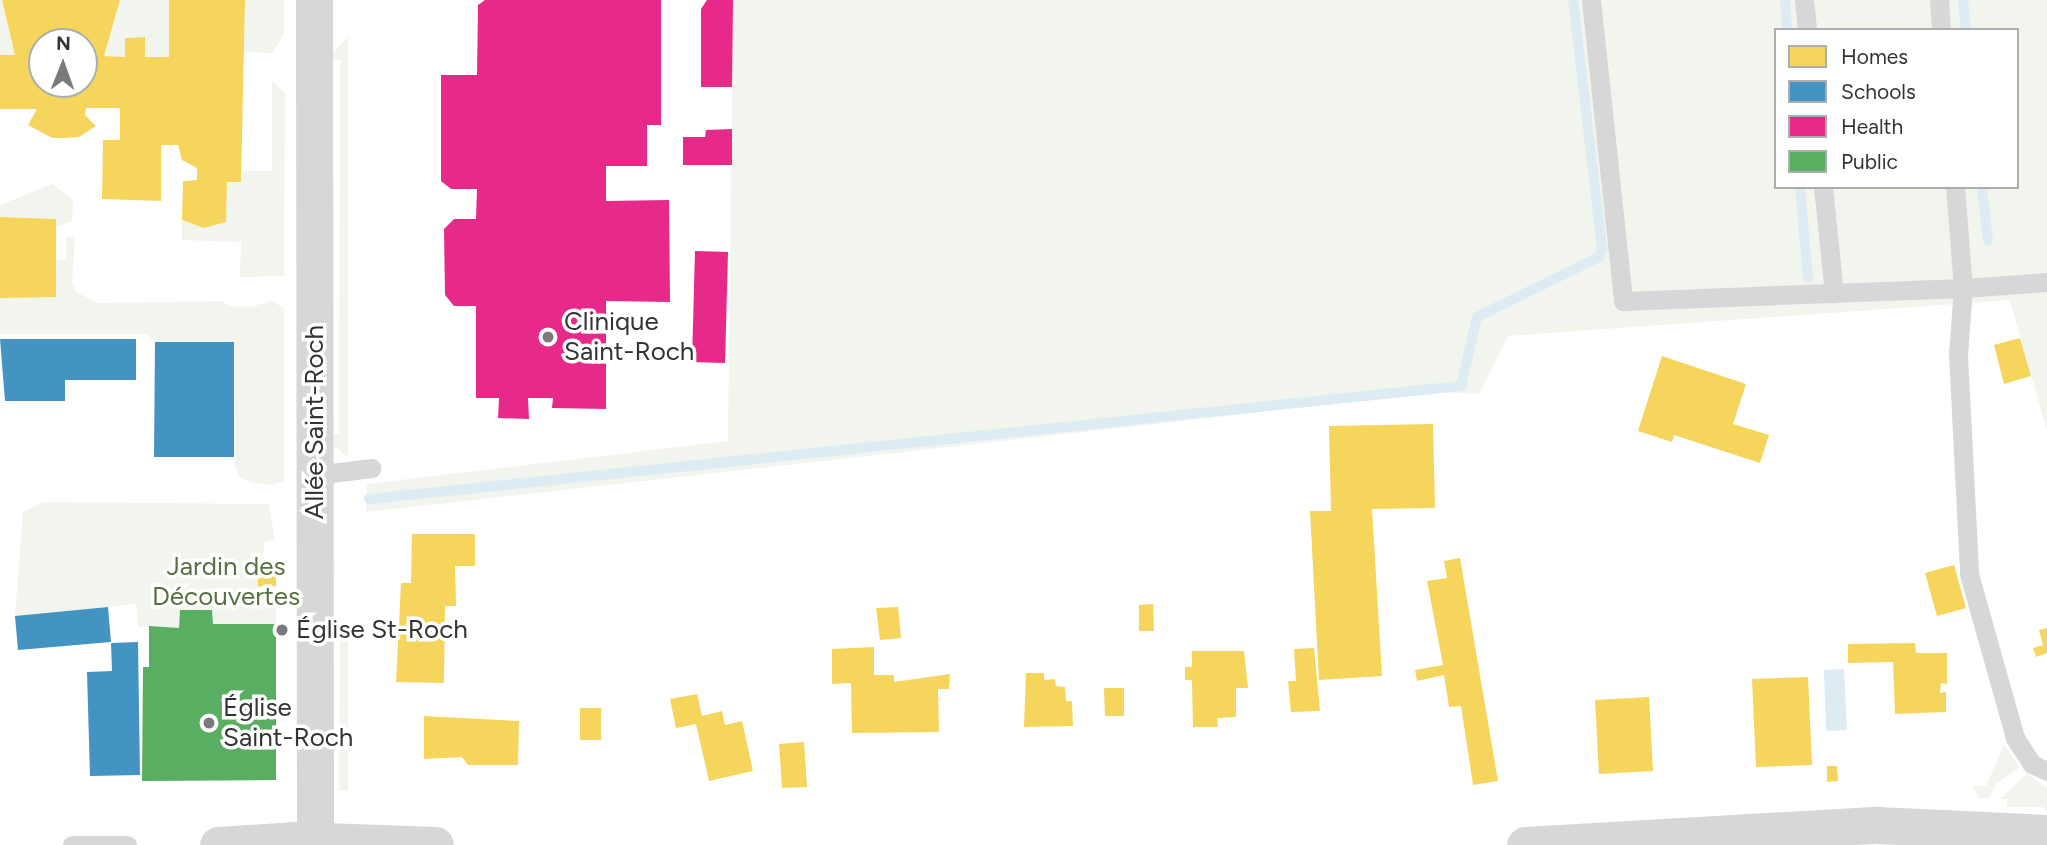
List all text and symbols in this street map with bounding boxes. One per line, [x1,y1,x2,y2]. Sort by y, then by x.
north arrow [28,28,98,98]
legend [1774,28,2019,189]
text: N [56,32,71,55]
text: Homes [1841,44,1908,69]
text: Schools [1841,79,1916,104]
text: Health [1841,114,1903,139]
text: Public [1841,149,1898,174]
place label: Clinique Saint-Roch [564,306,694,368]
street label: Allée Saint-Roch [299,325,331,519]
marker: Clinique Saint-Roch [538,327,558,347]
park label: Jardin des Découvertes [152,551,300,612]
place label: Église St-Roch [296,614,468,646]
marker: Église St-Roch [274,622,290,638]
place label: Église Saint-Roch [223,692,353,754]
marker: Église Saint-Roch [201,715,217,731]

